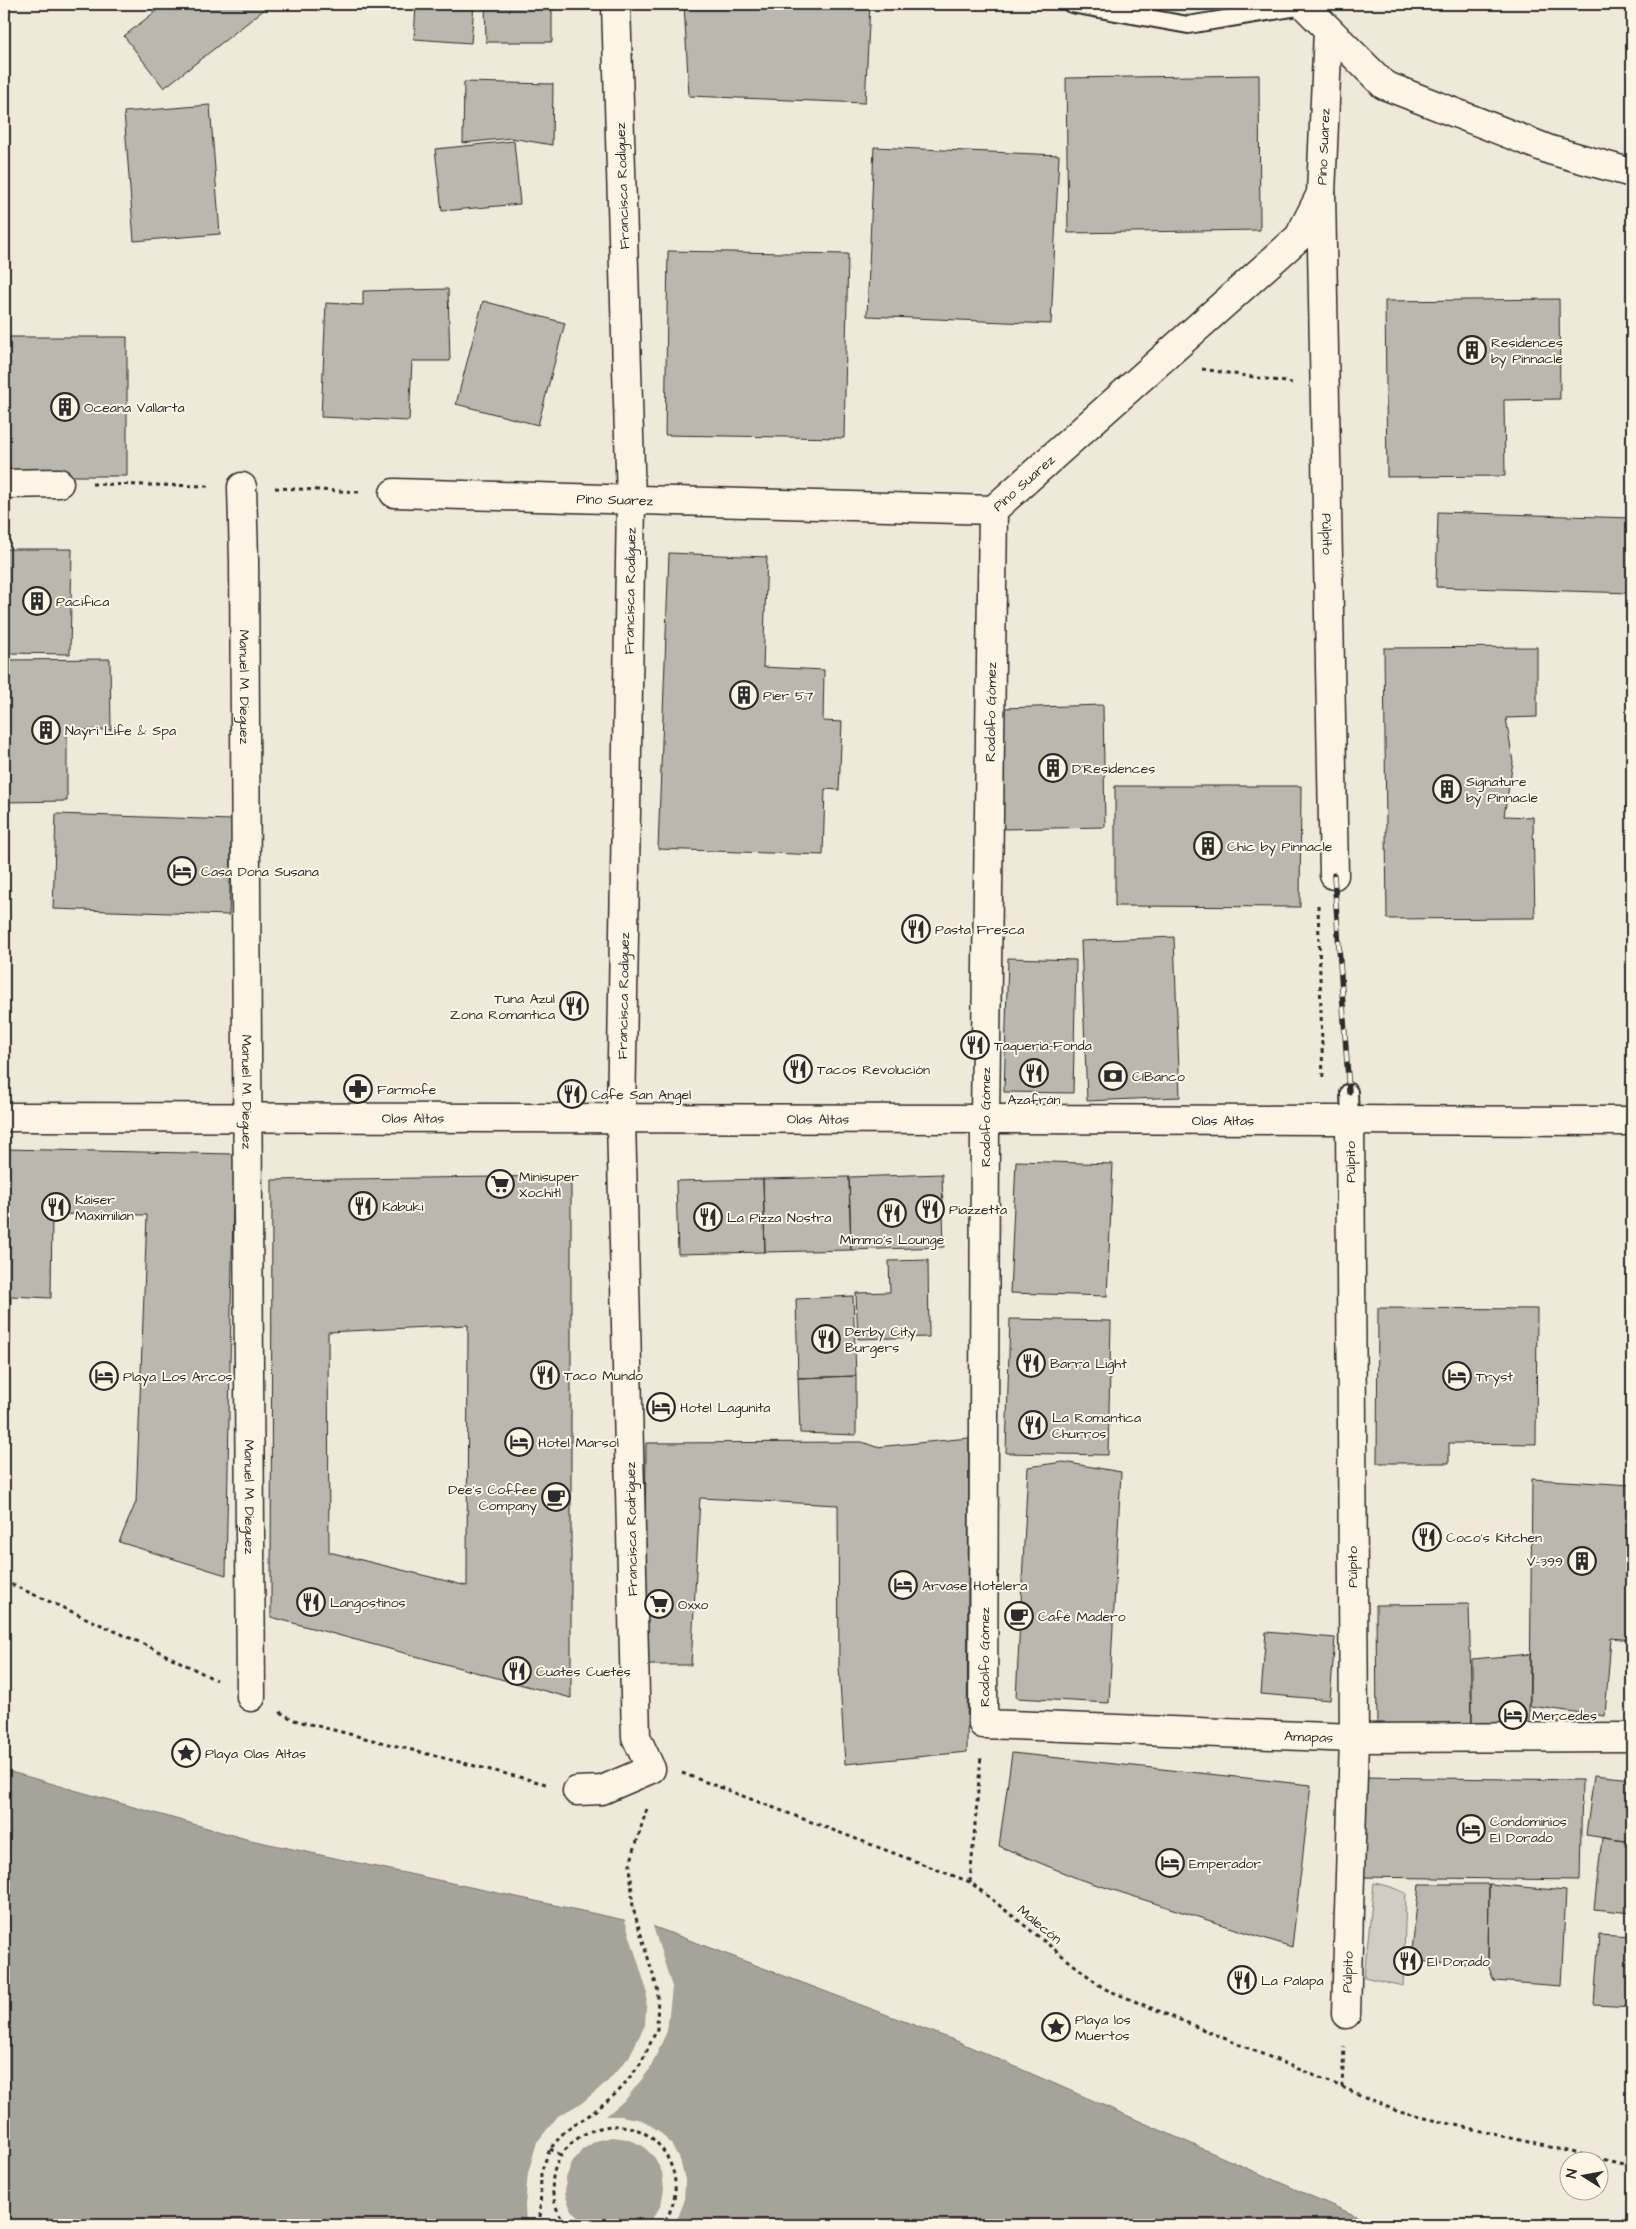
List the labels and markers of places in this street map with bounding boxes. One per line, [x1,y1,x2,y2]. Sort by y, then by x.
place label: Residences by Pinnacle [1491,333,1563,369]
building icon: Residences by Pinnacle [1457,335,1487,365]
building icon: Oceana Vallarta [50,392,80,422]
place label: Oceana Vallarta [84,398,185,418]
building icon: Pacifica [22,586,52,616]
place label: Pacifica [56,592,109,612]
building icon: Pier 57 [729,680,759,710]
place label: Pier 57 [763,686,814,706]
building icon: Nayri Life & Spa [31,715,61,745]
place label: Nayri Life & Spa [65,721,176,741]
building icon: D'Residences [1038,753,1068,783]
place label: D'Residences [1072,759,1155,779]
place label: Signature by Pinnacle [1466,772,1538,808]
building icon: Signature by Pinnacle [1432,774,1462,804]
building icon: Chic by Pinnacle [1193,831,1223,861]
place label: Chic by Pinnacle [1227,837,1333,857]
hotel icon: Casa Dona Susana [167,856,197,886]
place label: Casa Dona Susana [201,862,319,882]
restaurant icon: Pasta Fresca [901,914,931,944]
place label: Pasta Fresca [935,920,1024,940]
place label: Tuna Azul Zona Romantica [450,989,555,1025]
restaurant icon: Tuna Azul Zona Romantica [559,991,589,1021]
restaurant icon: Taqueria-Fonda [960,1030,990,1060]
place label: Taqueria-Fonda [994,1036,1092,1056]
restaurant icon: Tacos Revolución [783,1054,813,1084]
restaurant icon: Azafrán [1019,1058,1049,1088]
place label: Tacos Revolución [817,1060,930,1080]
bank icon: CIBanco [1098,1061,1128,1091]
place label: CIBanco [1132,1067,1185,1087]
pharmacy icon: Farmofe [343,1074,373,1104]
restaurant icon: Cafe San Angel [557,1079,587,1109]
place label: Farmofe [377,1080,437,1100]
place label: Cafe San Angel [591,1085,691,1105]
place label: Azafrán [1007,1090,1061,1110]
place label: Minisuper Xochitl [519,1167,579,1203]
supermarket icon: Minisuper Xochitl [485,1169,515,1199]
place label: Kaiser Maximilian [75,1190,134,1226]
restaurant icon: Kabuki [348,1191,378,1221]
restaurant icon: Kaiser Maximilian [41,1192,71,1222]
restaurant icon: Piazzetta [915,1194,945,1224]
place label: Kabuki [382,1197,423,1217]
restaurant icon: Mimmo's Lounge [877,1198,907,1228]
place label: Piazzetta [949,1200,1007,1220]
restaurant icon: La Pizza Nostra [693,1202,723,1232]
place label: La Pizza Nostra [727,1208,831,1228]
place label: Mimmo's Lounge [840,1230,945,1250]
place label: Derby City Burgers [845,1322,916,1358]
restaurant icon: Derby City Burgers [811,1324,841,1354]
restaurant icon: Barra Light [1016,1348,1046,1378]
place label: Barra Light [1050,1354,1127,1374]
restaurant icon: Taco Mundo [530,1360,560,1390]
hotel icon: Playa Los Arcos [89,1361,119,1391]
hotel icon: Tryst [1442,1361,1472,1391]
place label: Taco Mundo [564,1366,643,1386]
place label: Playa Los Arcos [123,1367,232,1387]
place label: Tryst [1476,1367,1513,1387]
hotel icon: Hotel Lagunita [646,1392,676,1422]
place label: Hotel Lagunita [680,1398,770,1418]
place label: La Romantica Churros [1052,1408,1141,1444]
restaurant icon: La Romantica Churros [1018,1410,1048,1440]
hotel icon: Hotel Marsol [504,1427,534,1457]
place label: Hotel Marsol [538,1433,619,1453]
place label: Dee's Coffee Company [448,1480,537,1516]
cafe icon: Dee's Coffee Company [541,1482,571,1512]
restaurant icon: Coco's Kitchen [1412,1522,1442,1552]
place label: Coco's Kitchen [1446,1528,1542,1548]
building icon: V-399 [1567,1546,1597,1576]
place label: V-399 [1527,1552,1563,1572]
hotel icon: Arvase Hotelera [888,1570,918,1600]
place label: Arvase Hotelera [922,1576,1028,1596]
restaurant icon: Langostinos [296,1587,326,1617]
supermarket icon: Oxxo [644,1589,674,1619]
place label: Langostinos [330,1593,406,1613]
place label: Oxxo [678,1595,709,1615]
cafe icon: Café Madero [1004,1601,1034,1631]
place label: Café Madero [1038,1607,1126,1627]
restaurant icon: Cuates Cuetes [502,1656,532,1686]
place label: Cuates Cuetes [536,1662,631,1682]
hotel icon: Mercedes [1498,1700,1528,1730]
place label: Mercedes [1532,1706,1597,1726]
place icon: Playa Olas Altas [171,1738,201,1768]
place label: Playa Olas Altas [205,1744,306,1764]
place label: Condominios El Dorado [1490,1812,1567,1848]
hotel icon: Condominios El Dorado [1456,1814,1486,1844]
hotel icon: Emperador [1155,1848,1185,1878]
place label: Emperador [1189,1854,1261,1874]
restaurant icon: El Dorado [1393,1946,1423,1976]
place label: El Dorado [1427,1952,1490,1972]
restaurant icon: La Palapa [1227,1965,1257,1995]
place label: La Palapa [1261,1971,1324,1991]
place label: Playa los Muertos [1075,2010,1131,2046]
place icon: Playa los Muertos [1041,2012,1071,2042]

